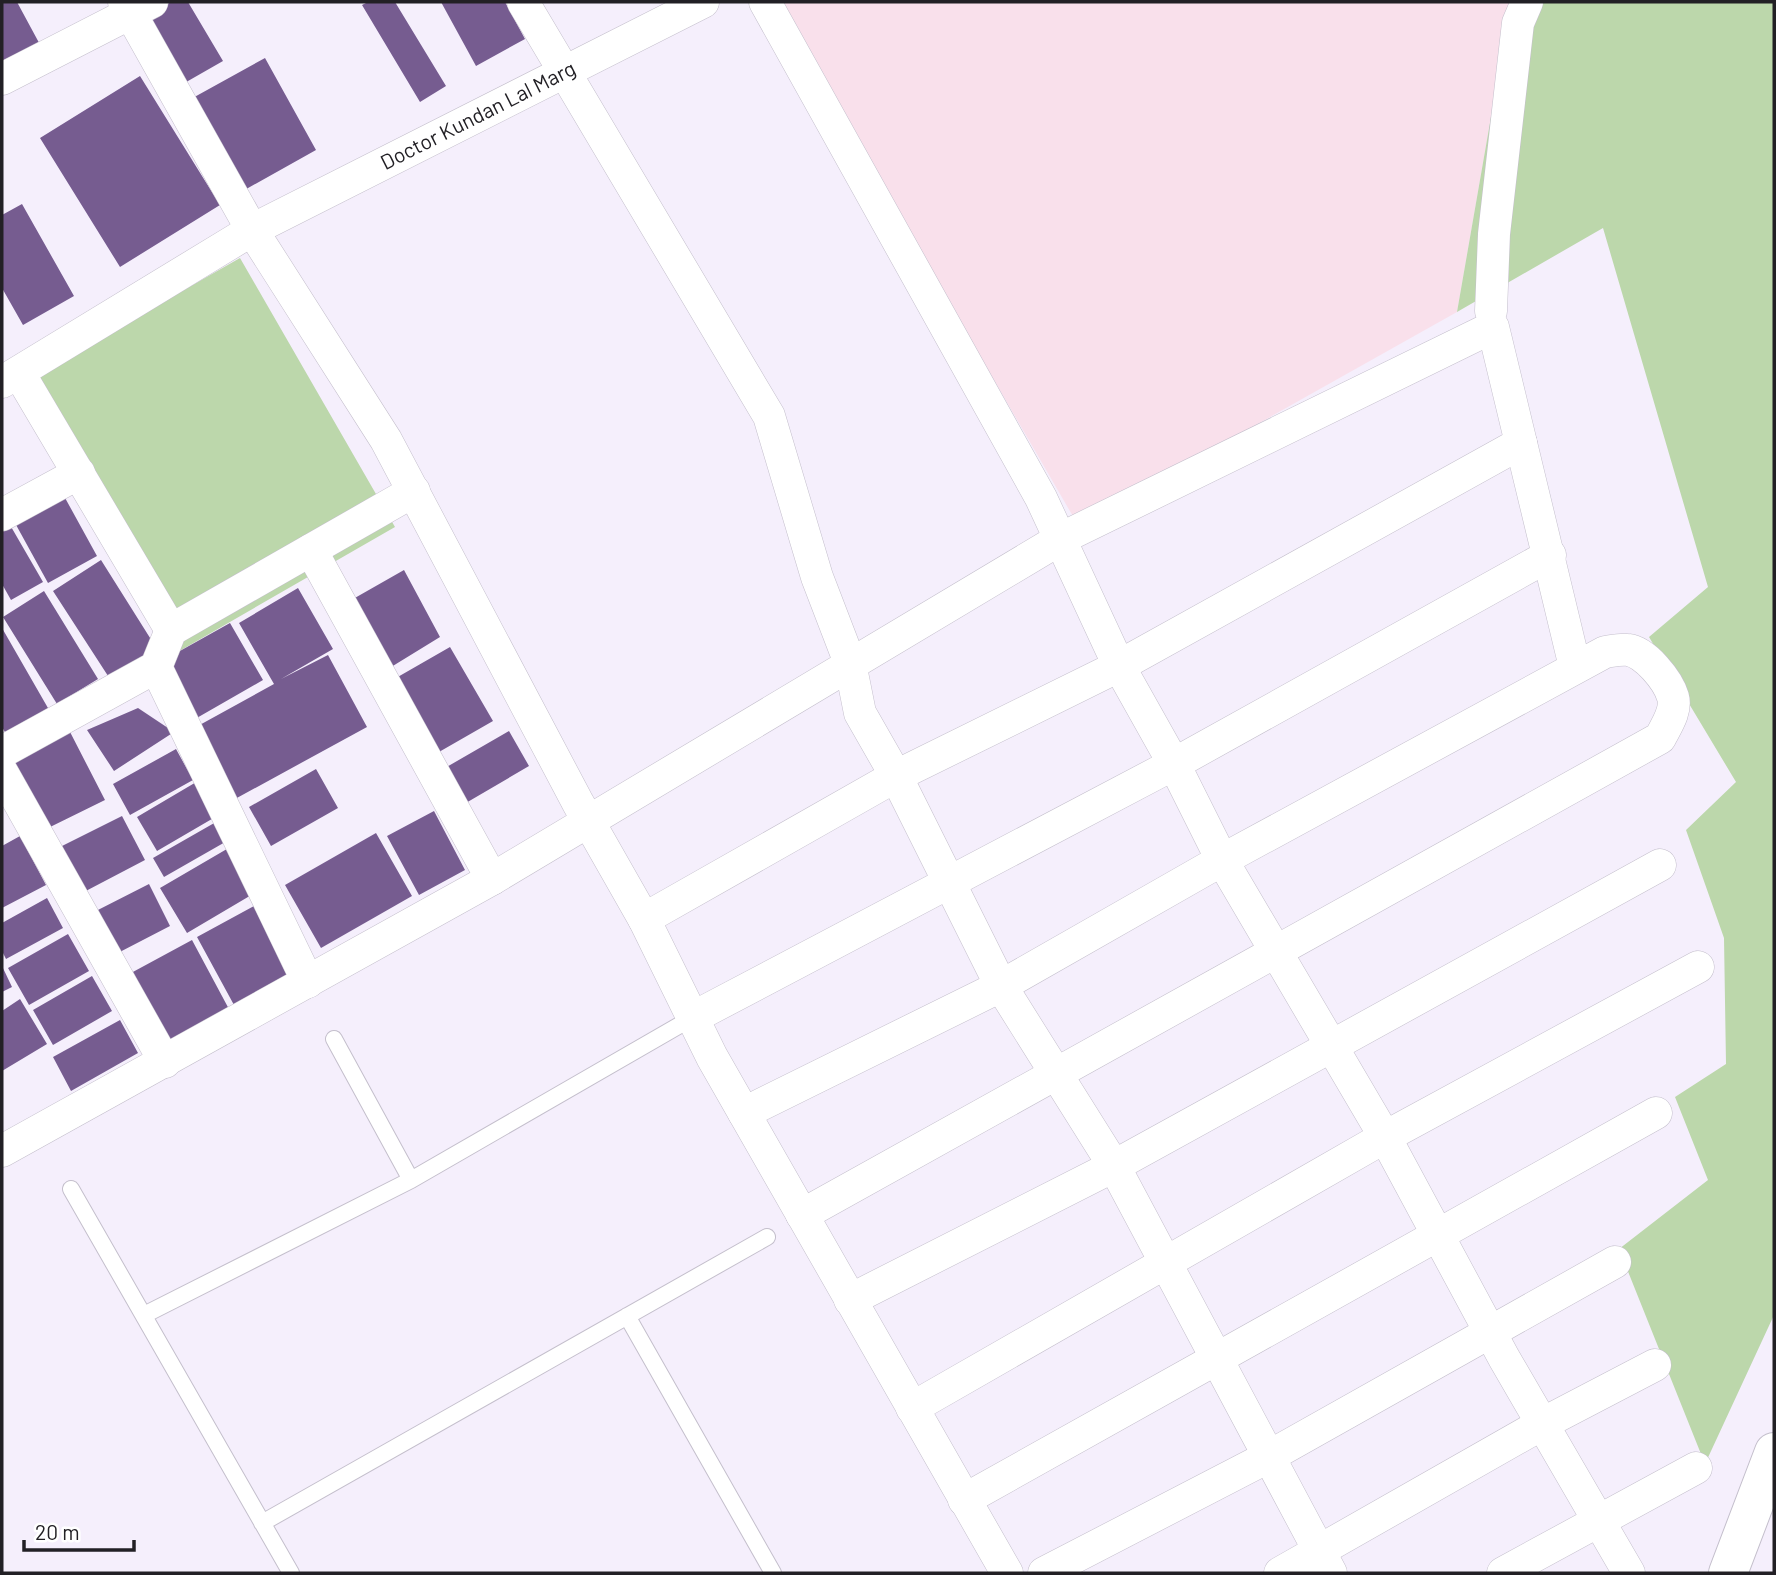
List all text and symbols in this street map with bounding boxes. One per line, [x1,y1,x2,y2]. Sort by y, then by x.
street label: Doctor Kundan Lal Marg [376,55,579,174]
scale bar [24,1508,135,1552]
text: 20 m [35,1519,80,1544]

